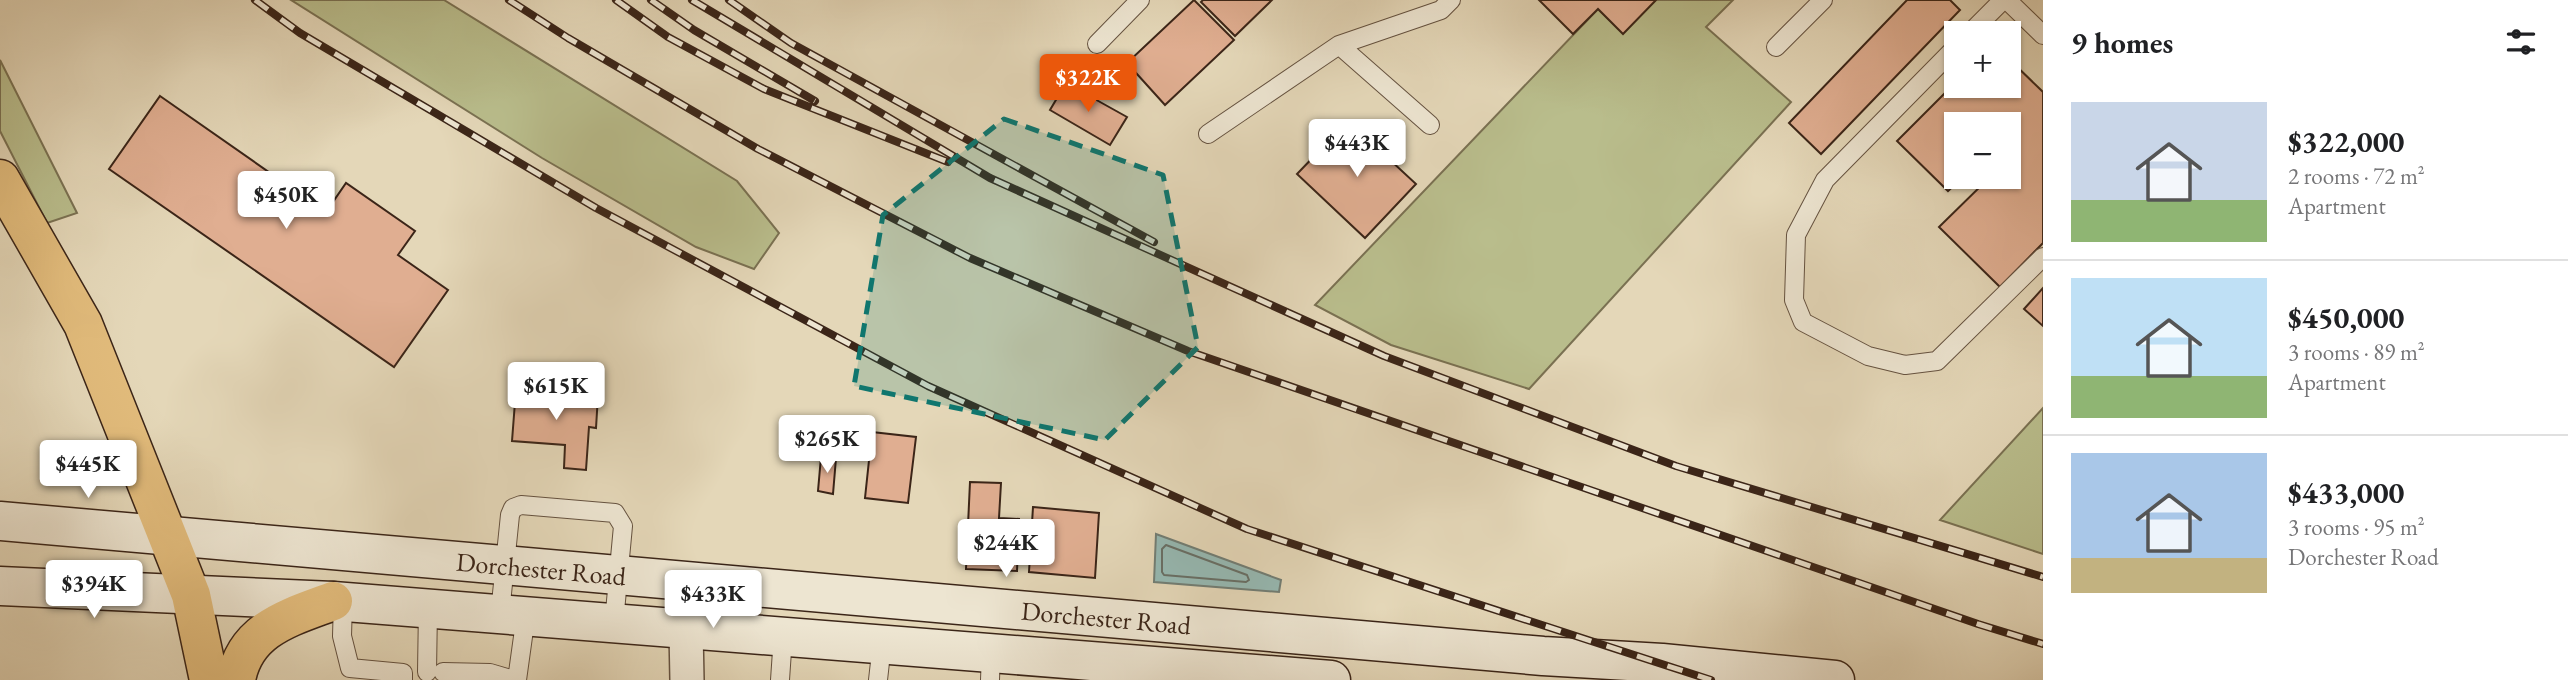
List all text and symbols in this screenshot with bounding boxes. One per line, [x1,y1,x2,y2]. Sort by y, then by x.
map controls [1944,21,2021,189]
button: + [1944,21,2021,98]
text: 9 homes [2071,23,2173,62]
icon: filters [2502,23,2540,61]
pin: $322K [1039,54,1137,114]
text: $322K [1056,62,1120,92]
button: − [1944,112,2021,189]
pin: $443K [1308,120,1406,179]
text: $322,000 [2288,122,2404,161]
text: $443K [1325,127,1389,157]
icon: home [2127,130,2211,214]
text: 2 rooms · 72 m² [2288,161,2425,191]
pin: $450K [237,172,335,231]
text: $450K [254,179,318,209]
text: Apartment [2288,191,2386,221]
text: $450,000 [2288,298,2404,337]
icon: home [2127,306,2211,390]
text: 3 rooms · 89 m² [2288,337,2425,367]
pin: $615K [507,362,605,422]
text: Apartment [2288,367,2386,397]
text: $615K [524,370,588,400]
pin: $265K [778,416,876,475]
text: $265K [795,423,859,453]
pin: $445K [39,440,137,500]
text: $445K [56,448,120,478]
text: $433,000 [2288,473,2404,512]
icon: home [2127,481,2211,565]
text: 3 rooms · 95 m² [2288,512,2425,542]
pin: $244K [957,520,1055,579]
text: $244K [974,527,1038,557]
text: Dorchester Road [2288,542,2439,572]
street label: Dorchester Road [455,545,628,593]
pin: $394K [45,560,143,620]
text: $394K [62,568,126,598]
pin: $433K [664,570,762,630]
text: $433K [681,578,745,608]
street label: Dorchester Road [1020,594,1193,642]

